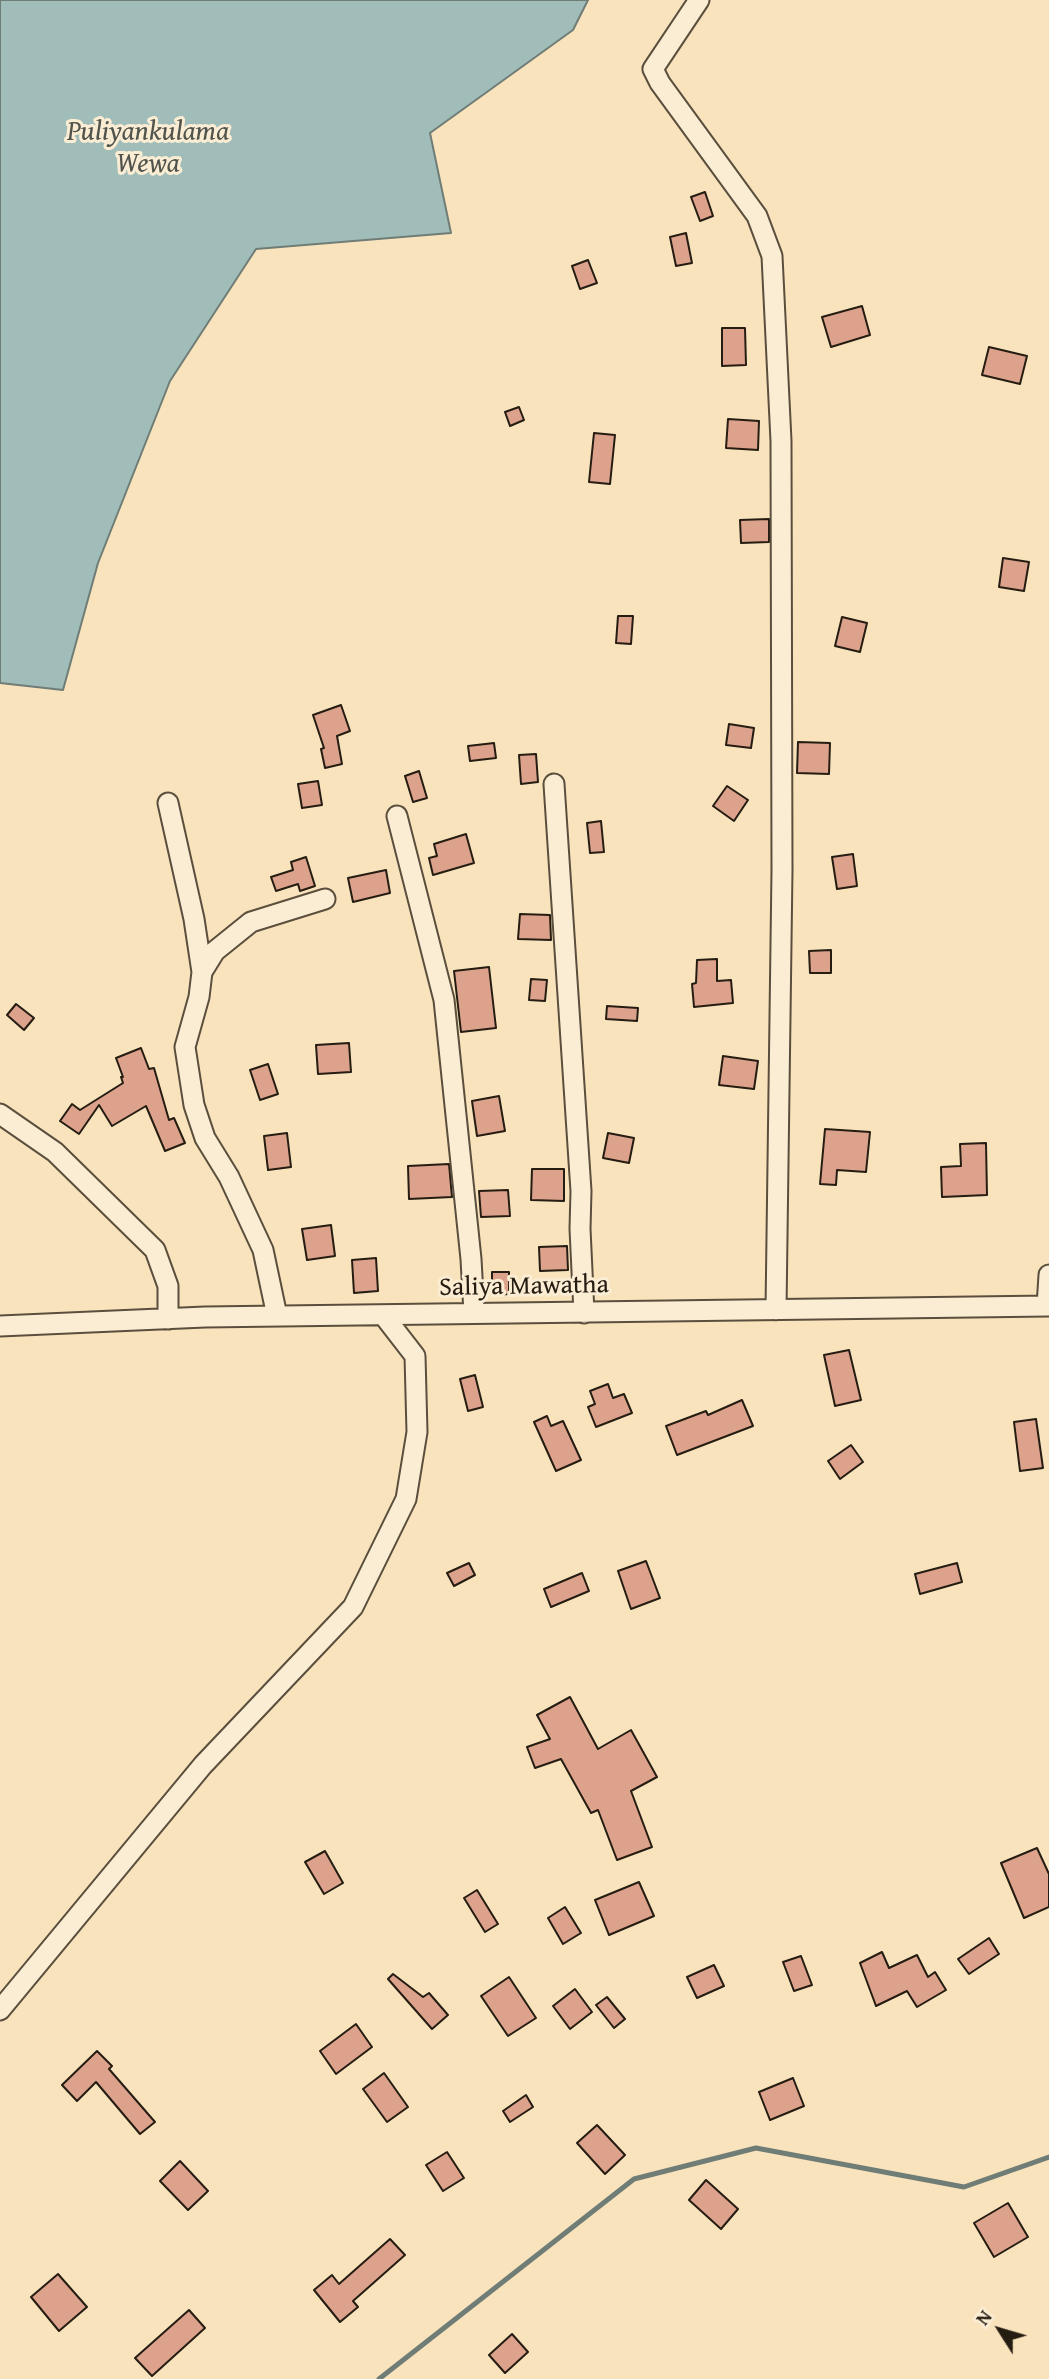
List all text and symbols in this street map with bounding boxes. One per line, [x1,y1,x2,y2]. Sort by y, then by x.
water label: Puliyankulama Wewa [67,116,229,182]
street label: Saliya Mawatha [439,1270,609,1304]
north arrow [965,2295,1035,2365]
text: N [968,2304,998,2331]

